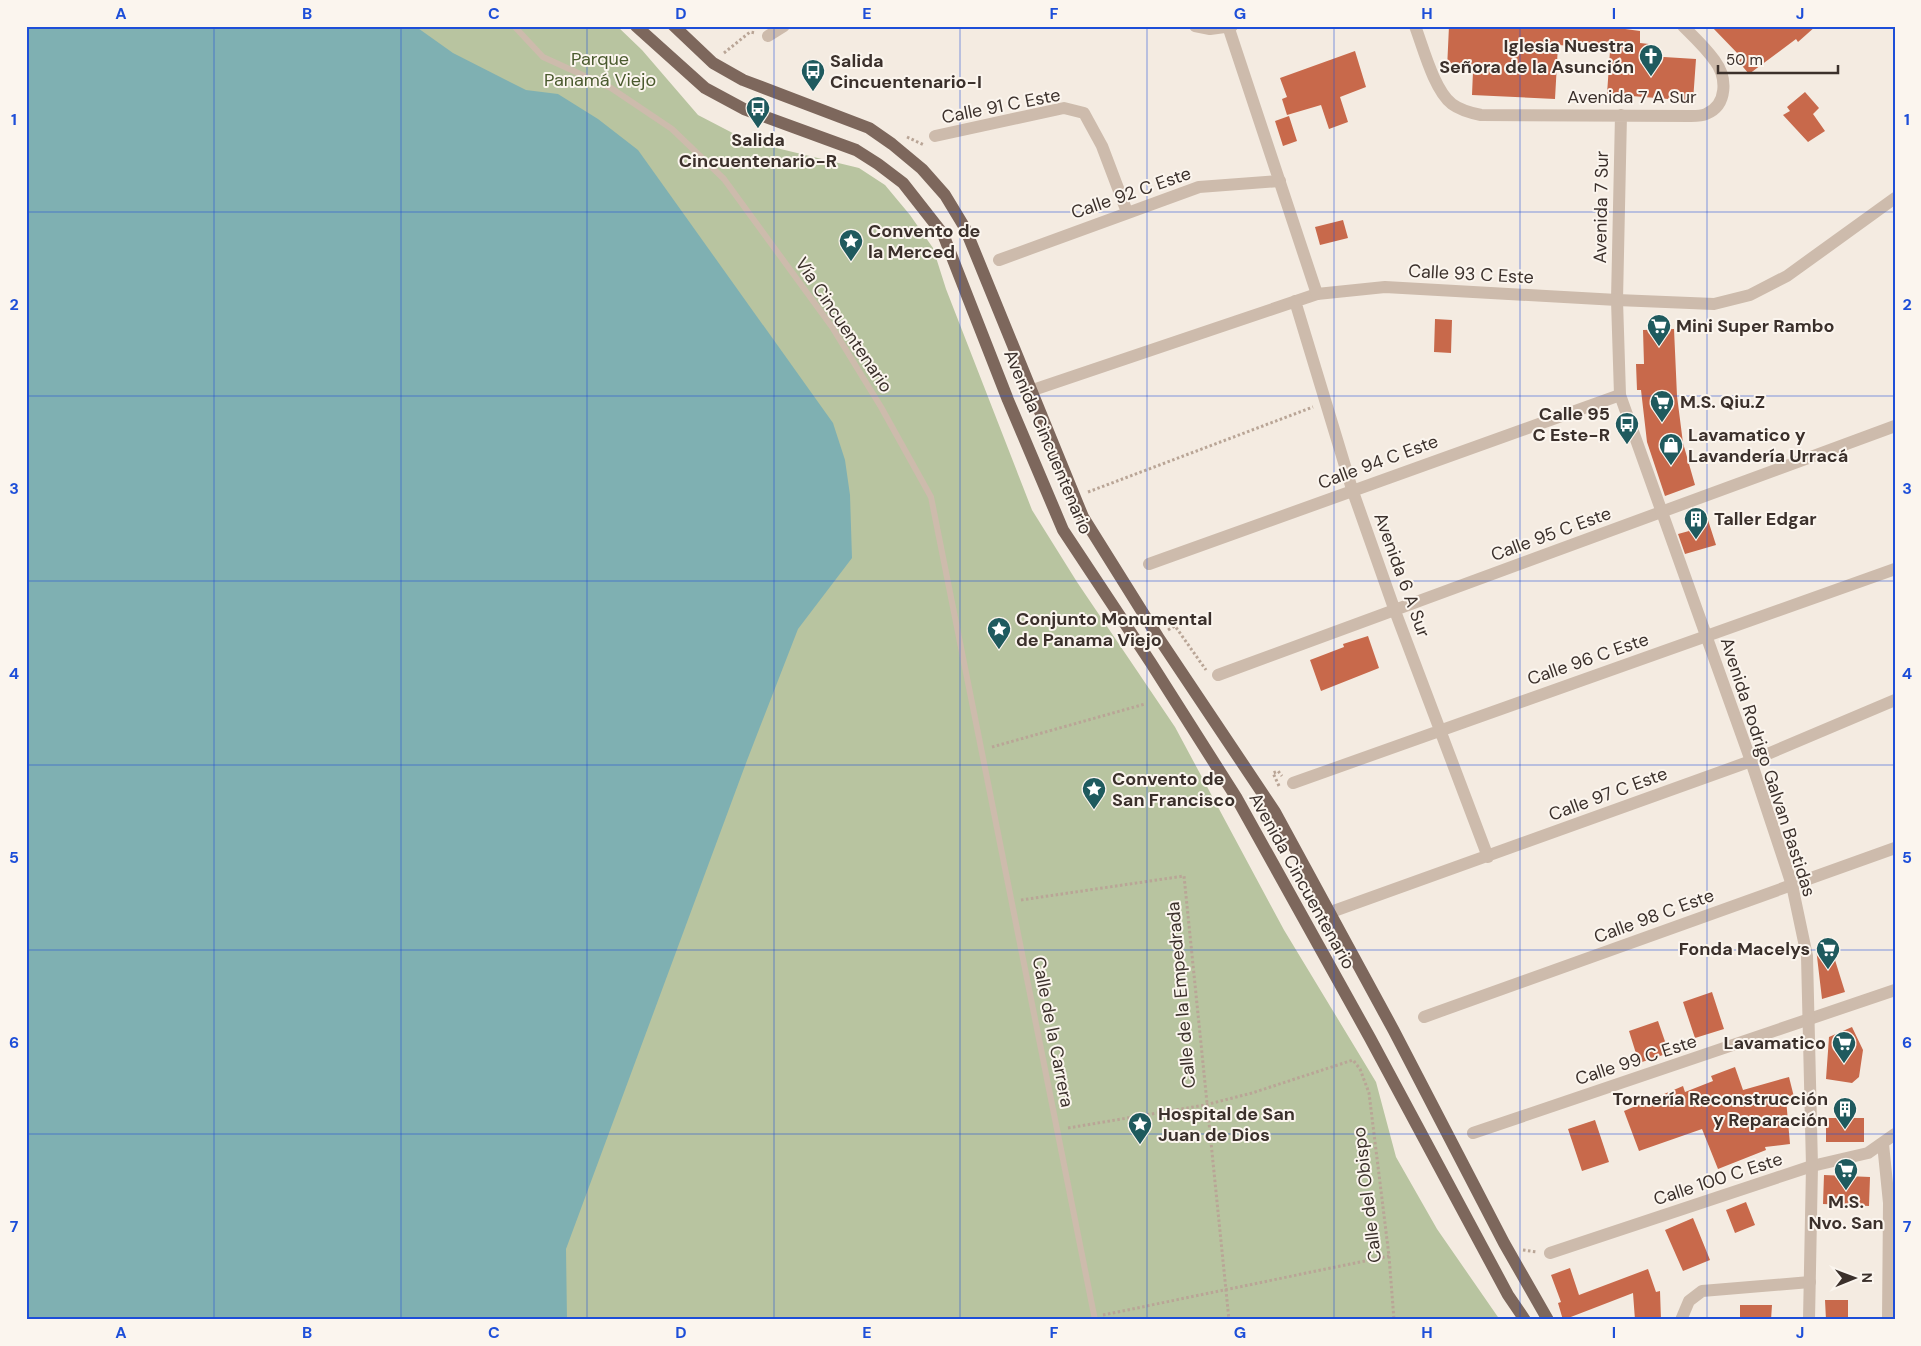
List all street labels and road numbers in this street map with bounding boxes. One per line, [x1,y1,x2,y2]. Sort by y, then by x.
street label: Calle 91 C Este [939,83,1063,129]
street label: Avenida 7 A Sur [1567,85,1697,109]
street label: Avenida 7 Sur [1588,150,1614,264]
street label: Calle 92 C Este [1068,161,1194,225]
street label: Vía Cincuentenario [790,253,898,397]
street label: Calle 93 C Este [1408,259,1534,289]
street label: Avenida Cincuentenario [998,346,1098,538]
street label: Calle 94 C Este [1315,429,1441,495]
street label: Calle 95 C Este [1488,501,1614,567]
street label: Avenida 6 A Sur [1368,509,1436,641]
street label: Calle 96 C Este [1524,627,1652,691]
street label: Avenida Rodrigo Galvan Bastidas [1715,634,1821,900]
street label: Calle 97 C Este [1545,761,1671,827]
street label: Avenida Cincuentenario [1243,788,1361,974]
street label: Calle 98 C Este [1591,883,1717,949]
street label: Calle de la Empedrada [1161,901,1201,1089]
street label: Calle de la Carrera [1027,955,1079,1109]
street label: Calle 99 C Este [1572,1029,1700,1091]
street label: Calle del Obispo [1347,1126,1387,1264]
street label: Calle 100 C Este [1650,1147,1786,1211]

